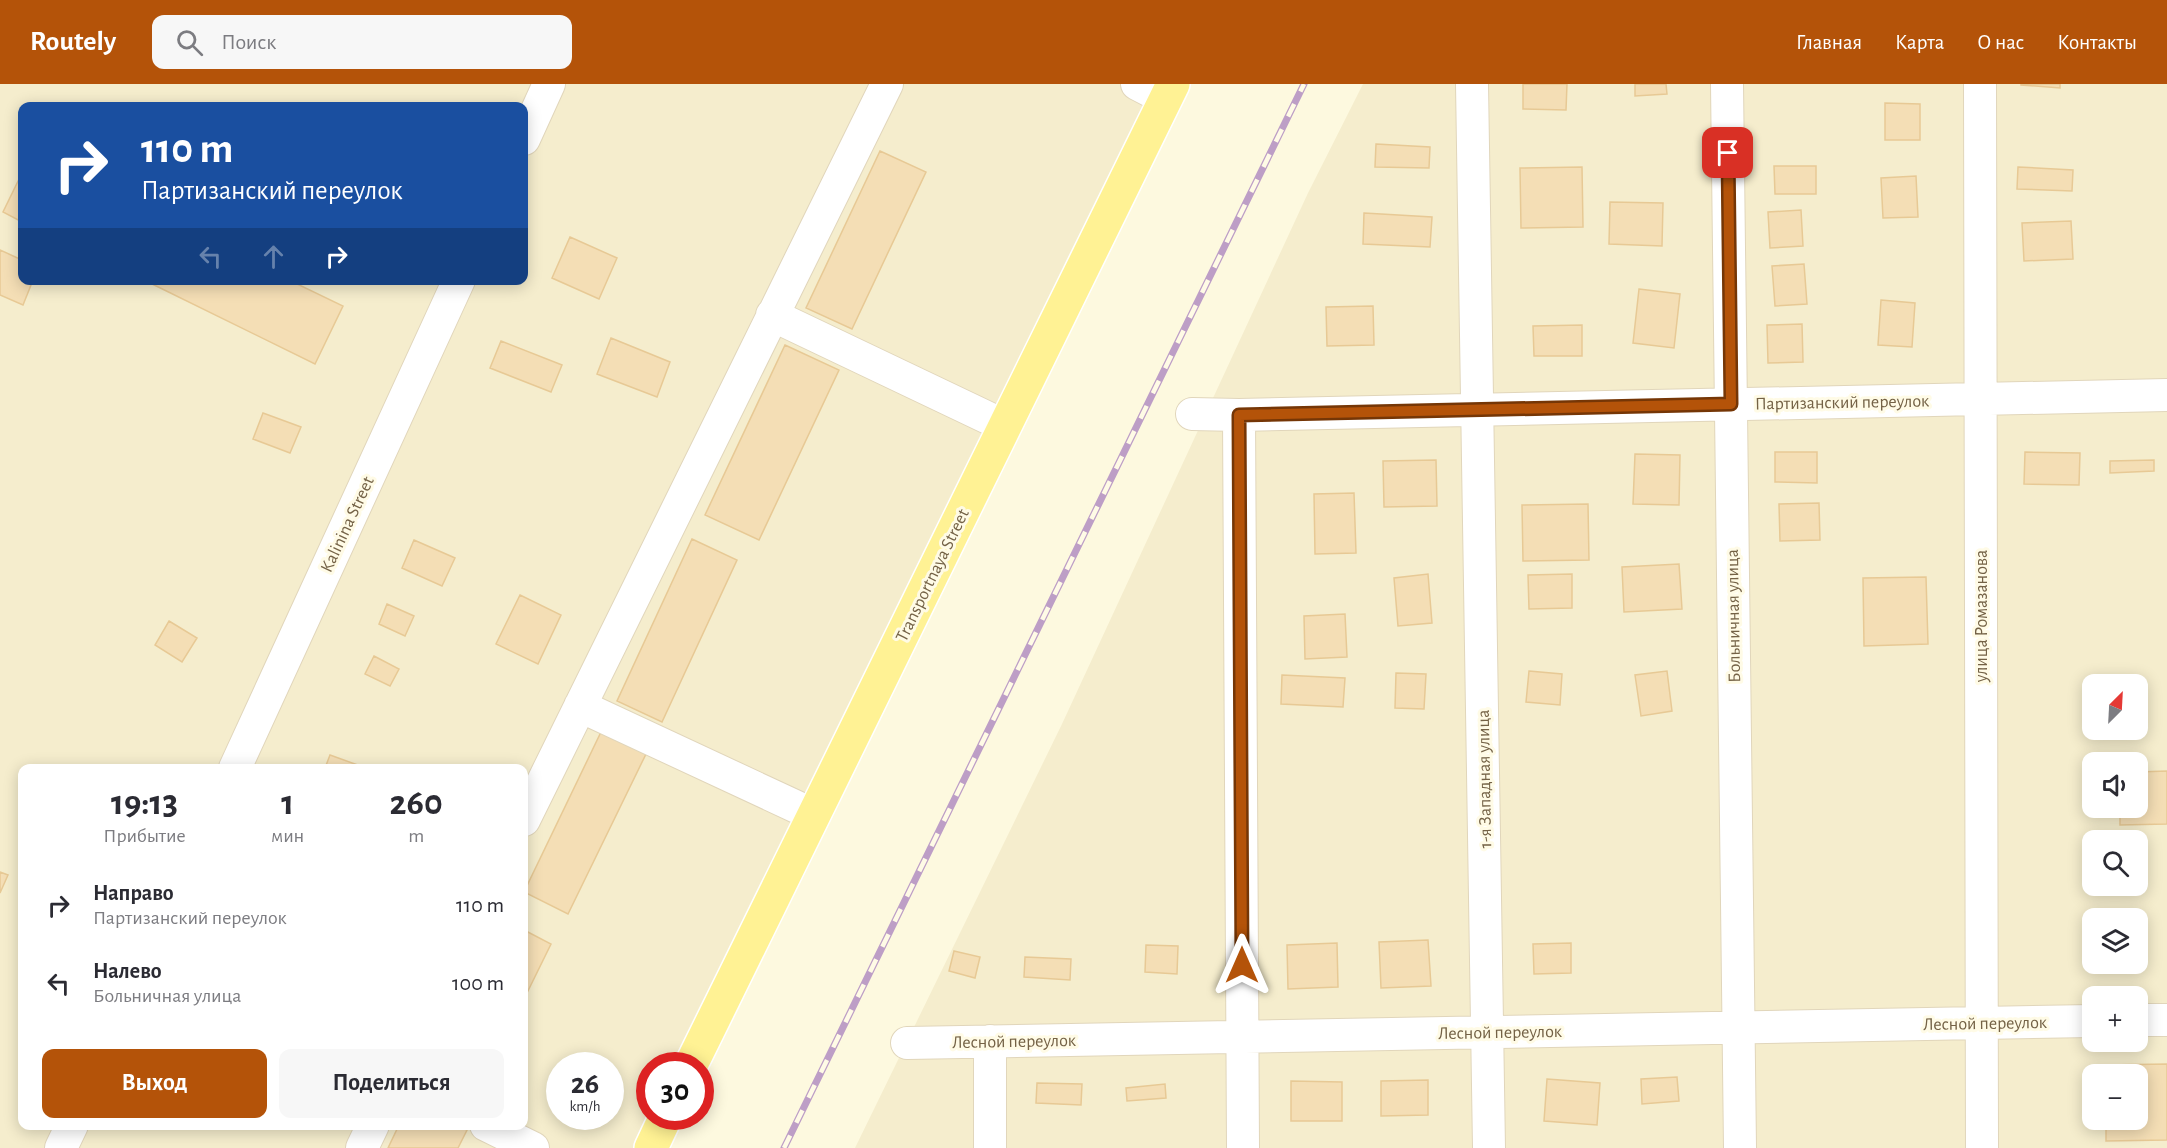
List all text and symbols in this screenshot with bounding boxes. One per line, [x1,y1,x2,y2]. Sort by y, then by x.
search box [152,15,572,69]
icon: search [173,26,206,59]
text: Routely [30,28,116,56]
text: Поиск [221,31,276,53]
text: Главная [1796,32,1862,53]
text: Карта [1895,32,1944,53]
text: О нас [1977,32,2024,53]
text: Контакты [2057,32,2137,53]
icon: right [42,126,120,204]
pin [1702,127,1753,178]
text: 110 m [141,128,233,170]
icon: arrive [1711,136,1744,169]
text: Партизанский переулок [141,177,403,204]
icon: left [194,240,227,273]
icon: ahead [257,240,290,273]
icon: right [320,240,353,273]
street label: Партизанский переулок [1755,392,1930,414]
street label: Kalinina Street [318,474,378,575]
street label: Transportnaya Street [893,506,973,645]
street label: Больничная улица [1724,549,1744,683]
street label: улица Ромазанова [1973,550,1991,683]
north arrow [2082,674,2148,740]
map controls [2082,674,2148,1130]
street label: 1-я Западная улица [1475,710,1495,848]
button: sound [2082,752,2148,818]
text: 19:13 [111,785,178,821]
text: 1 [281,785,294,821]
text: 260 [390,785,443,821]
text: Прибытие [103,826,186,846]
text: мин [271,826,304,846]
text: m [408,826,424,846]
button: search [2082,830,2148,896]
text: Направо [93,882,174,904]
icon: right [42,889,75,922]
text: 110 m [456,894,504,916]
text: Партизанский переулок [93,908,287,928]
button: layers [2082,908,2148,974]
position arrow [1210,933,1274,997]
text: Налево [93,960,162,982]
icon: left [42,967,75,1000]
text: 100 m [452,972,504,994]
text: Больничная улица [93,986,241,1006]
button: + [2082,986,2148,1052]
street label: Лесной переулок [1923,1014,2048,1034]
street label: Лесной переулок [1438,1023,1563,1043]
street label: Лесной переулок [952,1032,1077,1052]
button: Выход [42,1049,267,1118]
button: Поделиться [279,1049,504,1118]
speed limit sign: 30 [636,1052,714,1130]
button: − [2082,1064,2148,1130]
text: 26 [571,1069,599,1099]
text: km/h [570,1099,600,1114]

